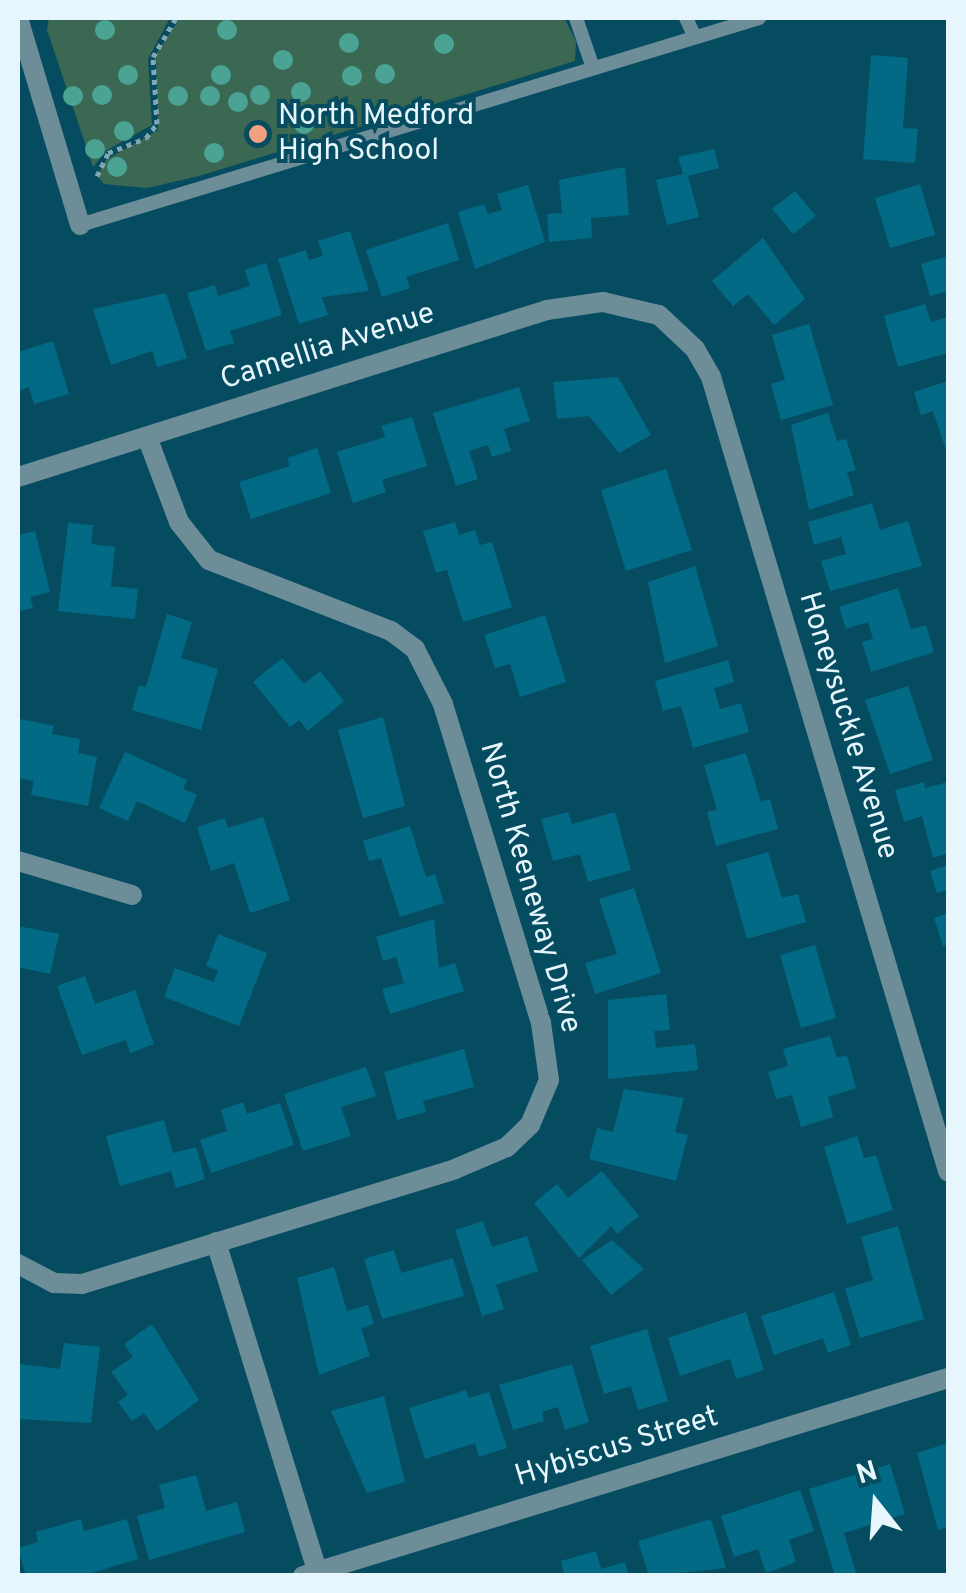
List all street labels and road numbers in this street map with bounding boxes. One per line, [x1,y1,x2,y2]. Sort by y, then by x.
street label: Camellia Avenue [216,296,440,400]
street label: Honeysuckle Avenue [789,588,905,864]
street label: North Keeneway Drive [470,738,588,1038]
street label: Hybiscus Street [511,1400,723,1496]

